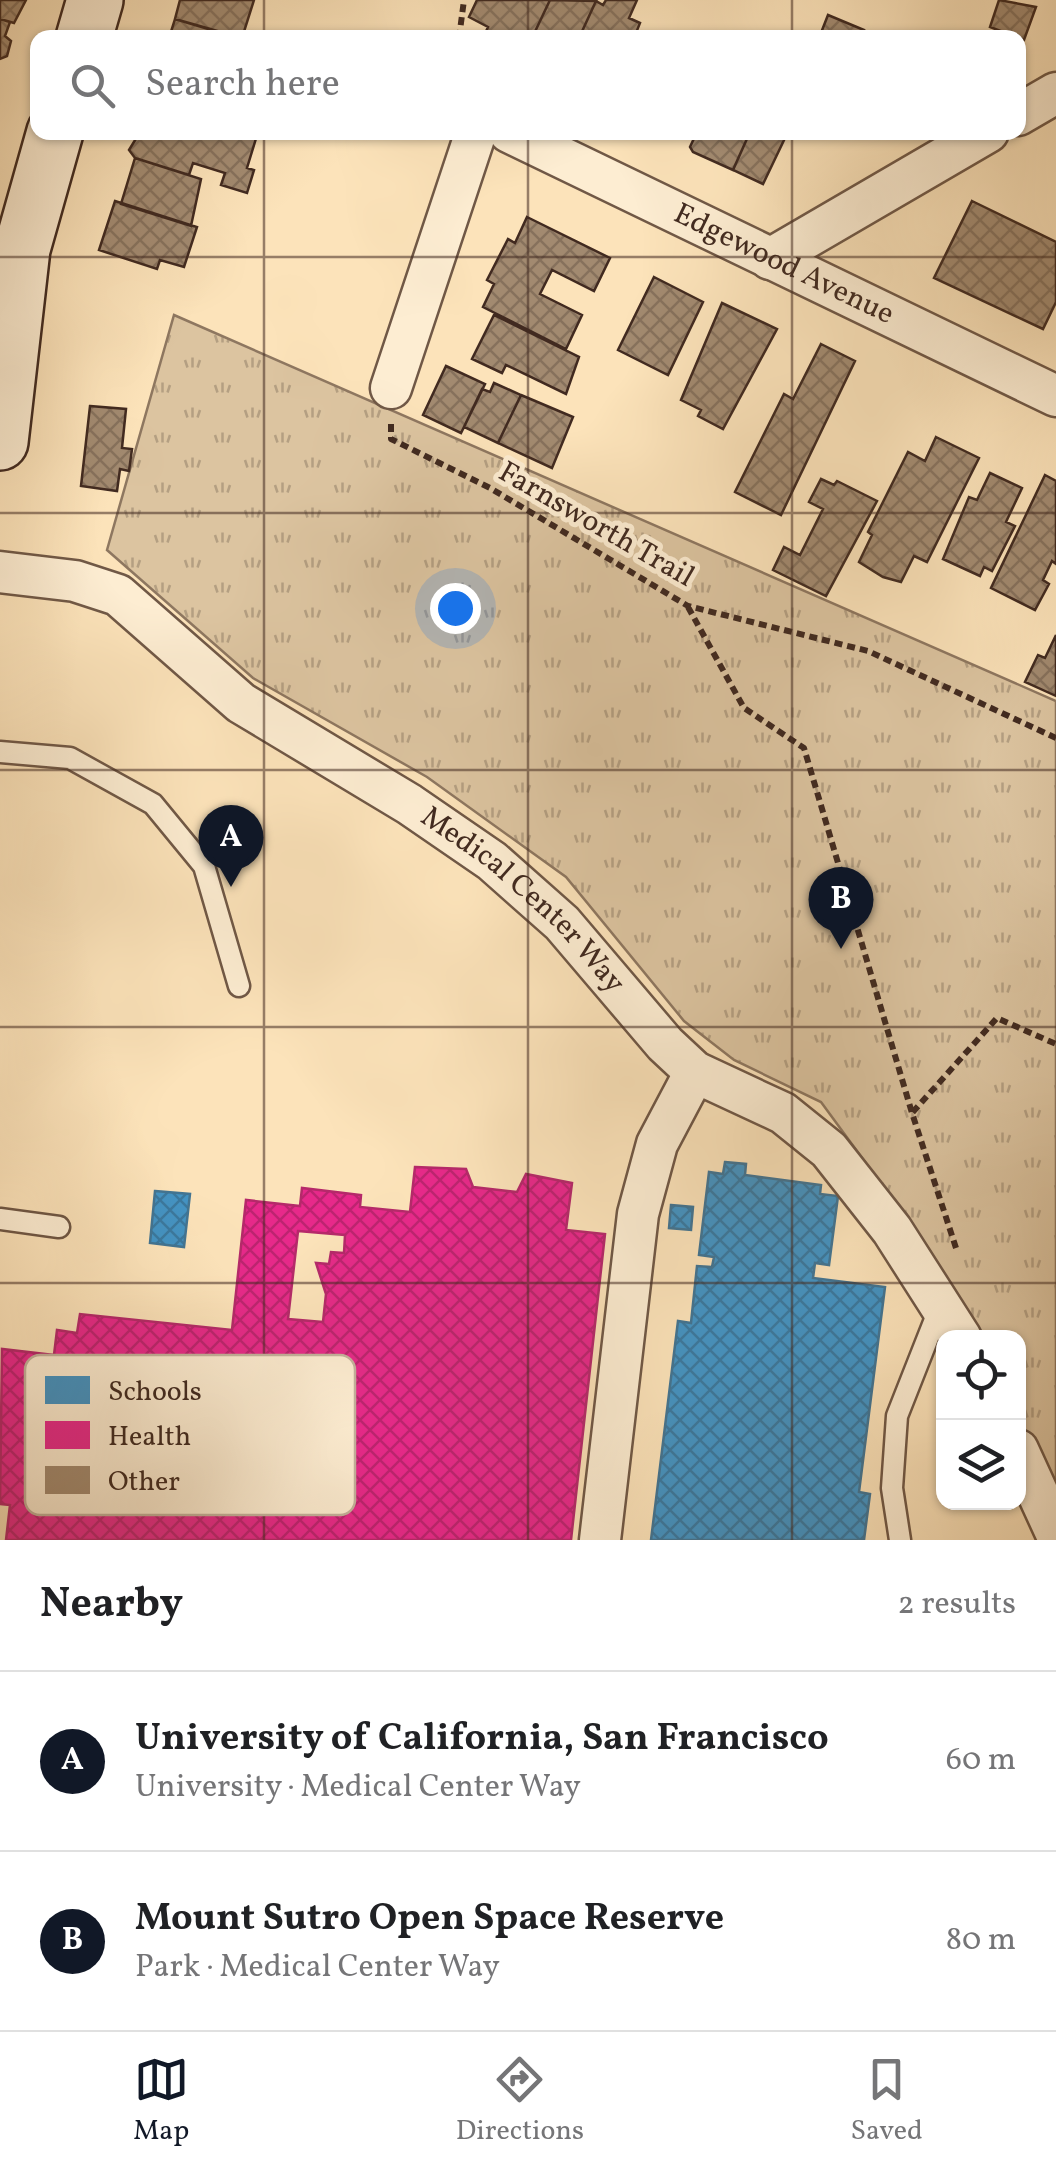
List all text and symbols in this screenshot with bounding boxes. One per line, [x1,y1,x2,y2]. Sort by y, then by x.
search box [30,30,1026,140]
icon: search [65,58,120,113]
text: Search here [145,59,340,112]
street label: Edgewood Avenue [666,193,901,336]
street label: Farnsworth Trail [490,452,702,598]
your location [430,583,481,634]
street label: Medical Center Way [412,797,634,1003]
pin: A [198,804,264,887]
pin: B [808,866,874,949]
map controls [936,1330,1026,1510]
button: locate [936,1330,1026,1420]
legend [25,1355,355,1515]
text: Schools [108,1373,202,1412]
text: Health [108,1418,191,1457]
button: layers [936,1420,1026,1510]
text: Other [108,1463,180,1502]
text: Nearby [40,1576,183,1635]
text: 2 results [898,1583,1016,1627]
text: University of California, San Francisco [135,1713,829,1766]
text: A [61,1739,84,1783]
text: 60 m [946,1739,1016,1783]
text: University · Medical Center Way [135,1766,581,1810]
text: Mount Sutro Open Space Reserve [135,1893,724,1946]
text: B [62,1919,83,1963]
text: 80 m [946,1919,1016,1963]
text: Park · Medical Center Way [135,1946,500,1990]
tab: Map [133,2052,189,2151]
tab: Directions [456,2052,584,2151]
tab: Saved [851,2052,923,2151]

